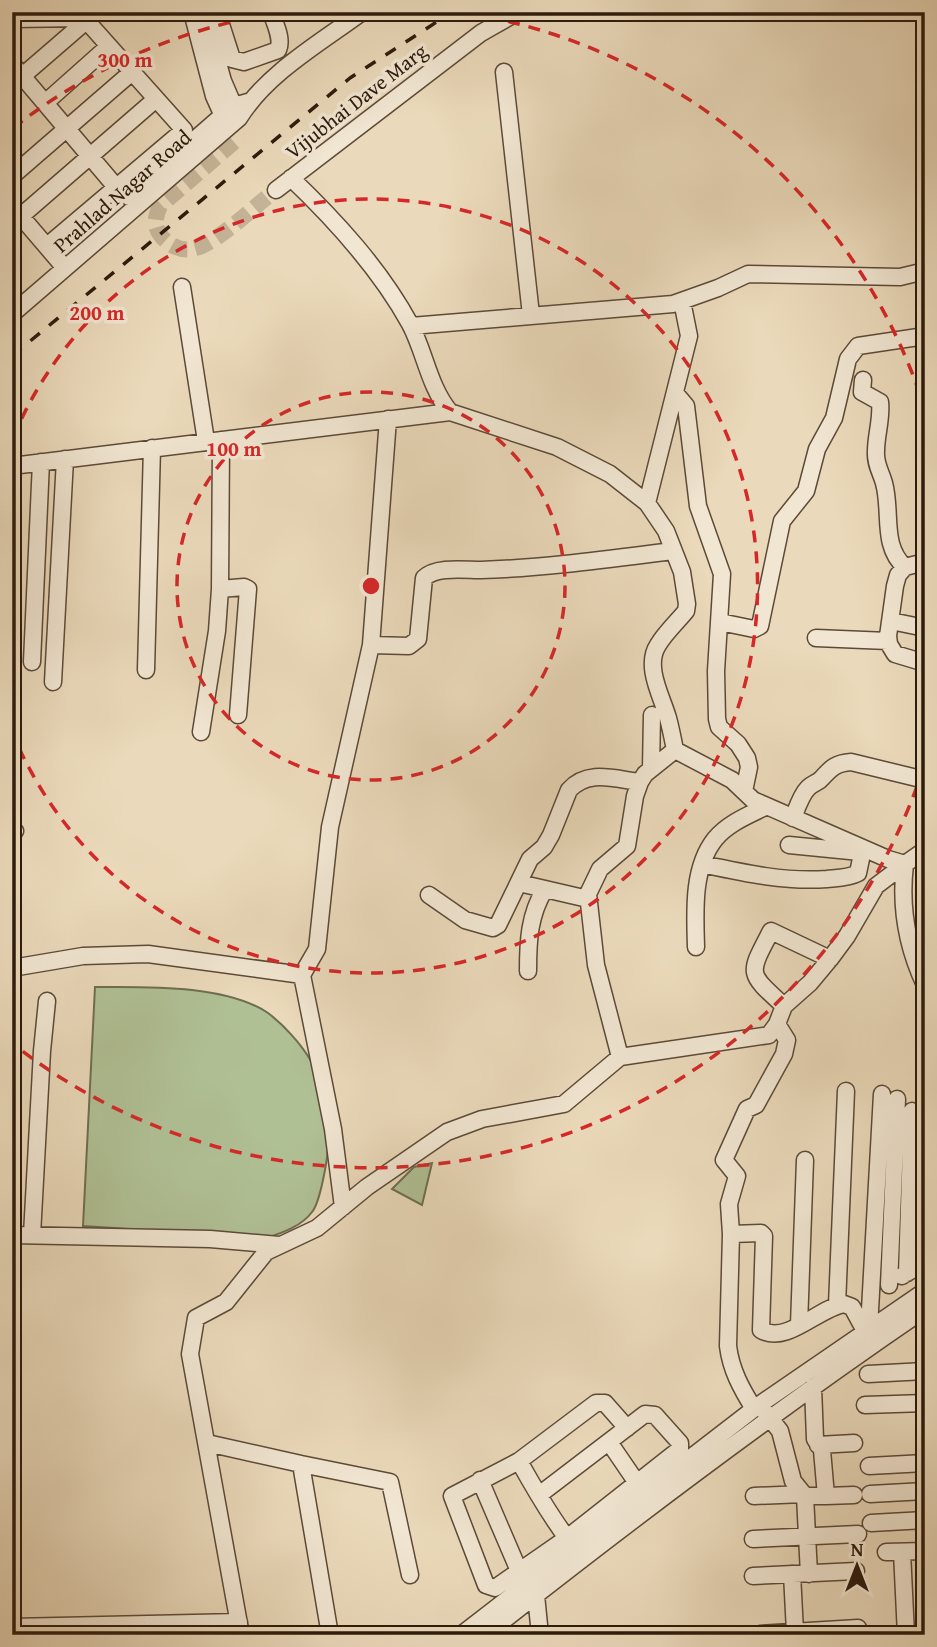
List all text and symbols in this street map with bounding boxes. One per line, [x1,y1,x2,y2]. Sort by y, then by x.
street label: Vijubhai Dave Marg [278,35,434,166]
text: 300 m [97,44,153,75]
street label: Prahlad Nagar Road [46,122,199,260]
text: 200 m [69,297,125,328]
text: 100 m [206,433,262,464]
centre of rings [359,574,383,598]
north arrow [822,1532,892,1602]
text: N [851,1535,864,1563]

